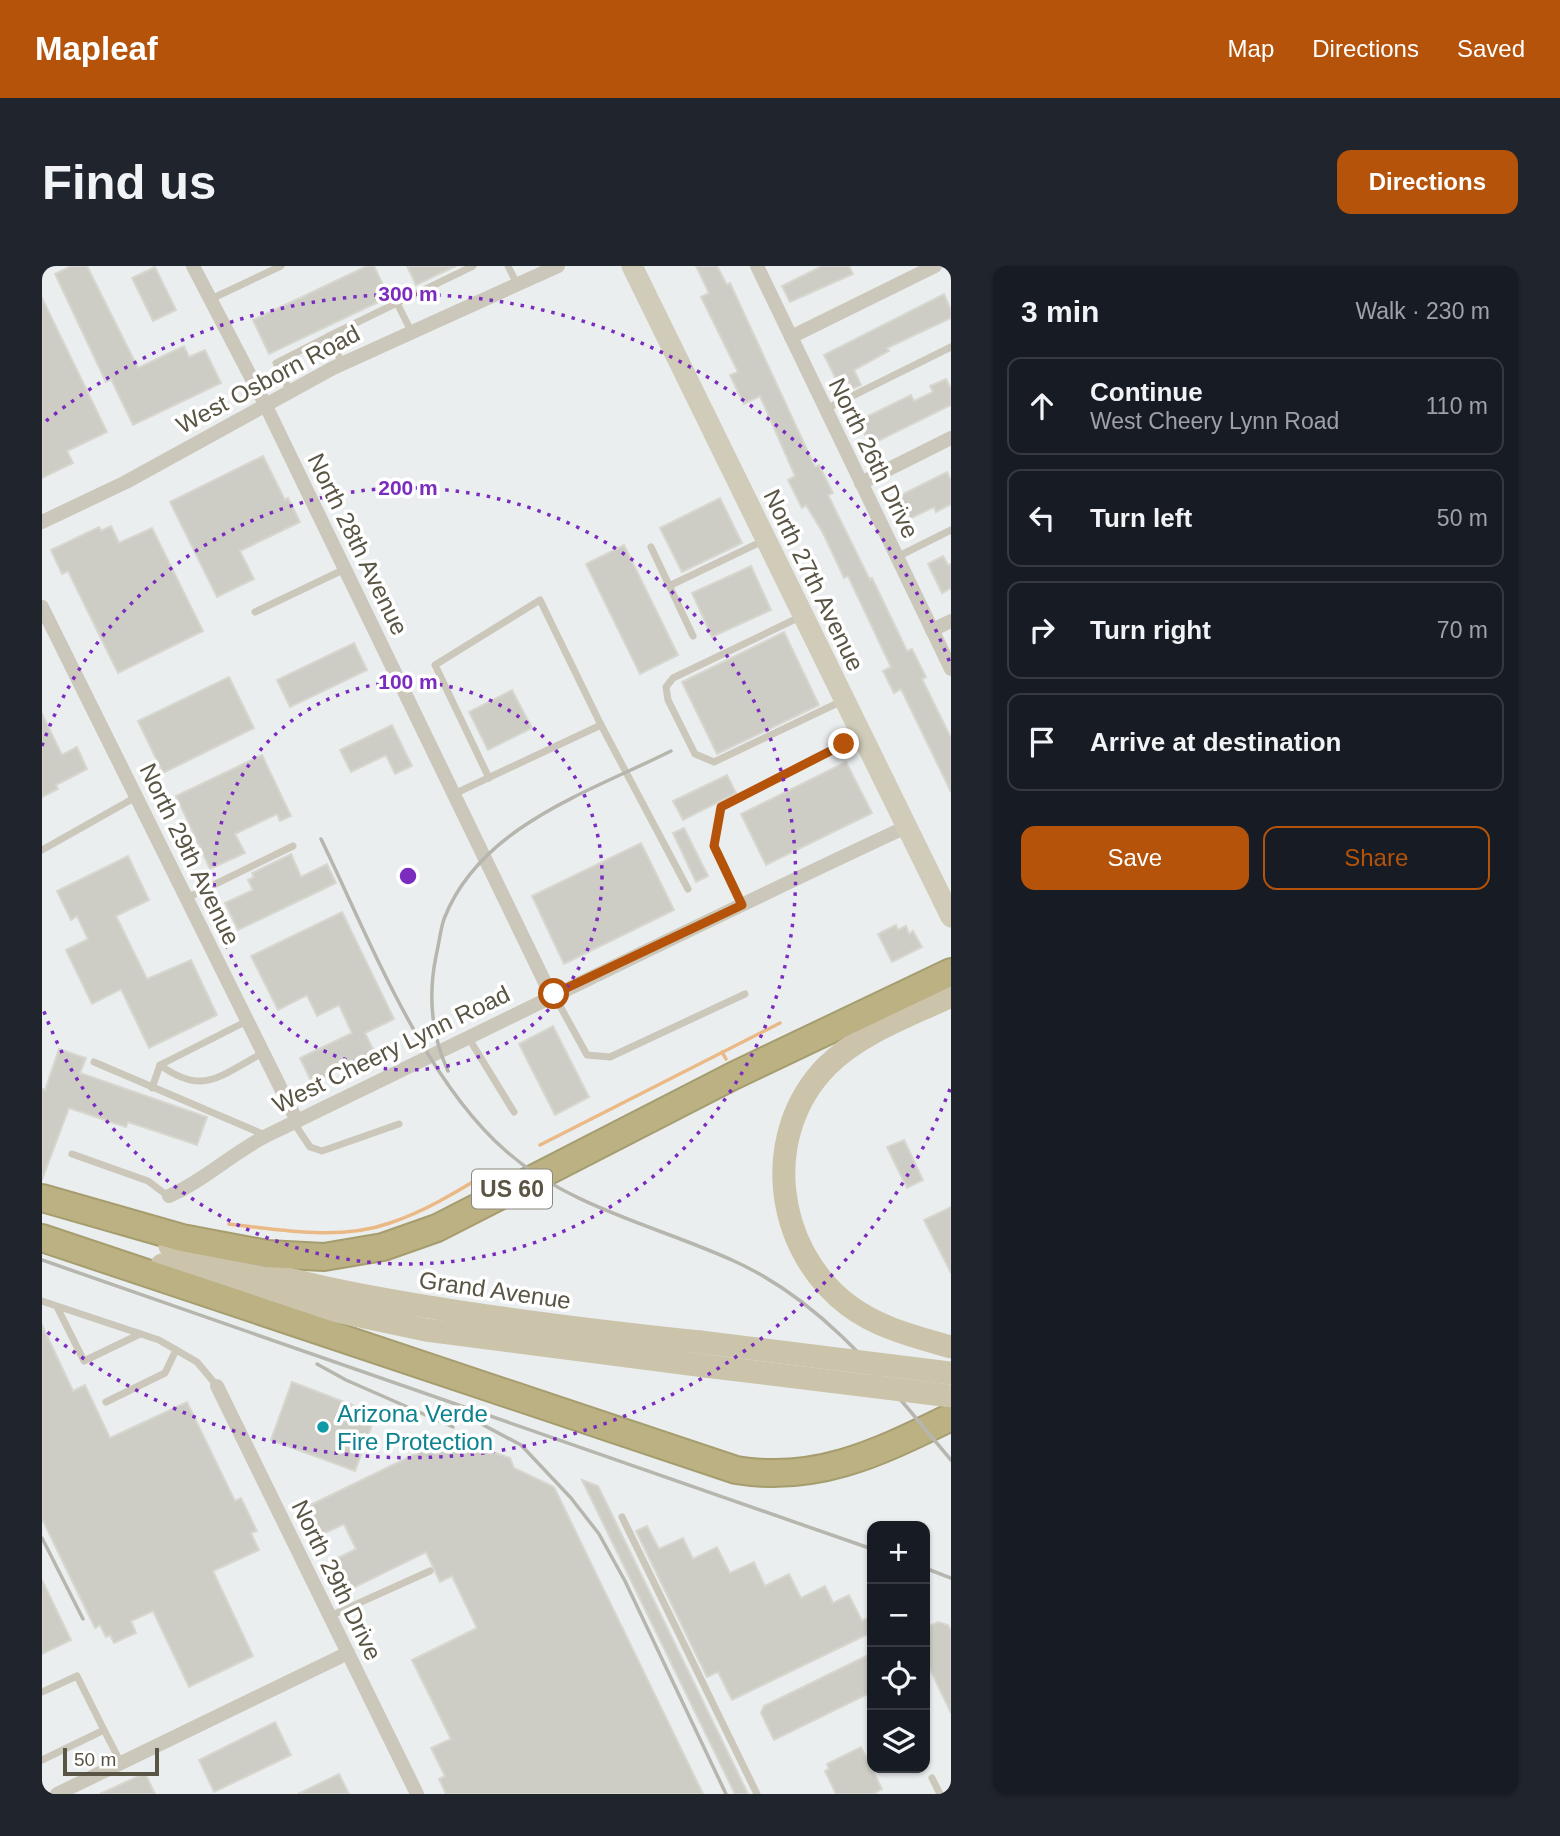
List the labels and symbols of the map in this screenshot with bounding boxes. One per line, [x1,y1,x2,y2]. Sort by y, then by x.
text: 300 m [378,282,438,305]
street label: West Osborn Road [172,319,364,439]
street label: North 26th Drive [824,374,924,542]
street label: North 28th Avenue [302,449,414,639]
text: 200 m [378,476,438,499]
street label: North 27th Avenue [758,485,870,675]
text: 100 m [378,670,438,693]
route end [828,728,859,759]
street label: North 29th Avenue [134,759,246,949]
centre of rings [396,864,420,888]
route start [538,978,569,1009]
street label: West Cheery Lynn Road [268,980,514,1118]
road number: US 60 [472,1170,552,1208]
street label: Grand Avenue [417,1266,573,1314]
place label: Arizona Verde Fire Protection [337,1400,493,1455]
marker: Arizona Verde Fire Protection [315,1419,331,1435]
street label: North 29th Drive [287,1496,387,1664]
scale bar [63,1745,159,1777]

